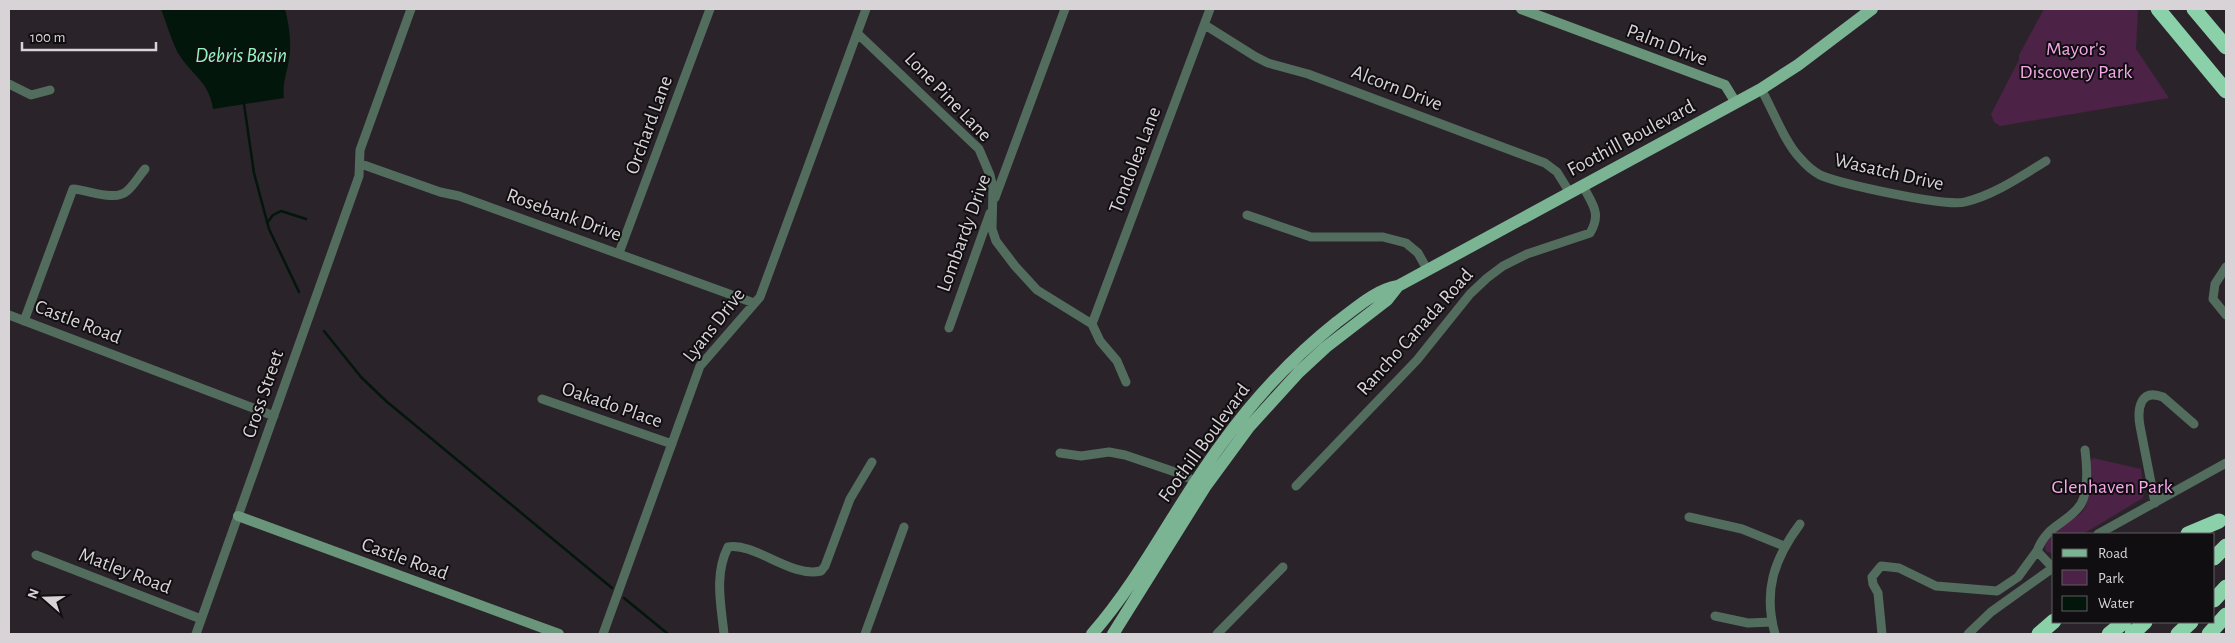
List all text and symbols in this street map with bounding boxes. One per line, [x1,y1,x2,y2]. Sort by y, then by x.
scale bar [22,20,156,52]
street label: Palm Drive [1624,20,1710,70]
text: 100 m [30,30,65,45]
park label: Mayor's Discovery Park [2020,39,2132,82]
water label: Debris Basin [195,45,287,66]
street label: Lone Pine Lane [901,49,995,145]
street label: Alcorn Drive [1349,62,1445,114]
street label: Orchard Lane [622,73,676,177]
street label: Foothill Boulevard [1564,96,1698,180]
street label: Tondolea Lane [1106,104,1164,216]
street label: Wasatch Drive [1832,150,1946,194]
street label: Lombardy Drive [934,172,994,294]
street label: Rosebank Drive [504,185,624,245]
street label: Rancho Canada Road [1353,265,1477,399]
street label: Lyans Drive [679,284,749,366]
street label: Castle Road [32,296,124,348]
street label: Cross Street [239,347,288,440]
street label: Oakado Place [559,378,665,432]
street label: Foothill Boulevard [1154,380,1254,506]
park label: Glenhaven Park [2051,477,2173,497]
legend [2052,533,2215,623]
street label: Castle Road [359,534,451,584]
street label: Matley Road [76,544,174,598]
text: Road [2098,546,2128,561]
text: Park [2098,571,2124,586]
north arrow [20,573,70,623]
text: N [25,587,42,601]
text: Water [2098,596,2134,611]

